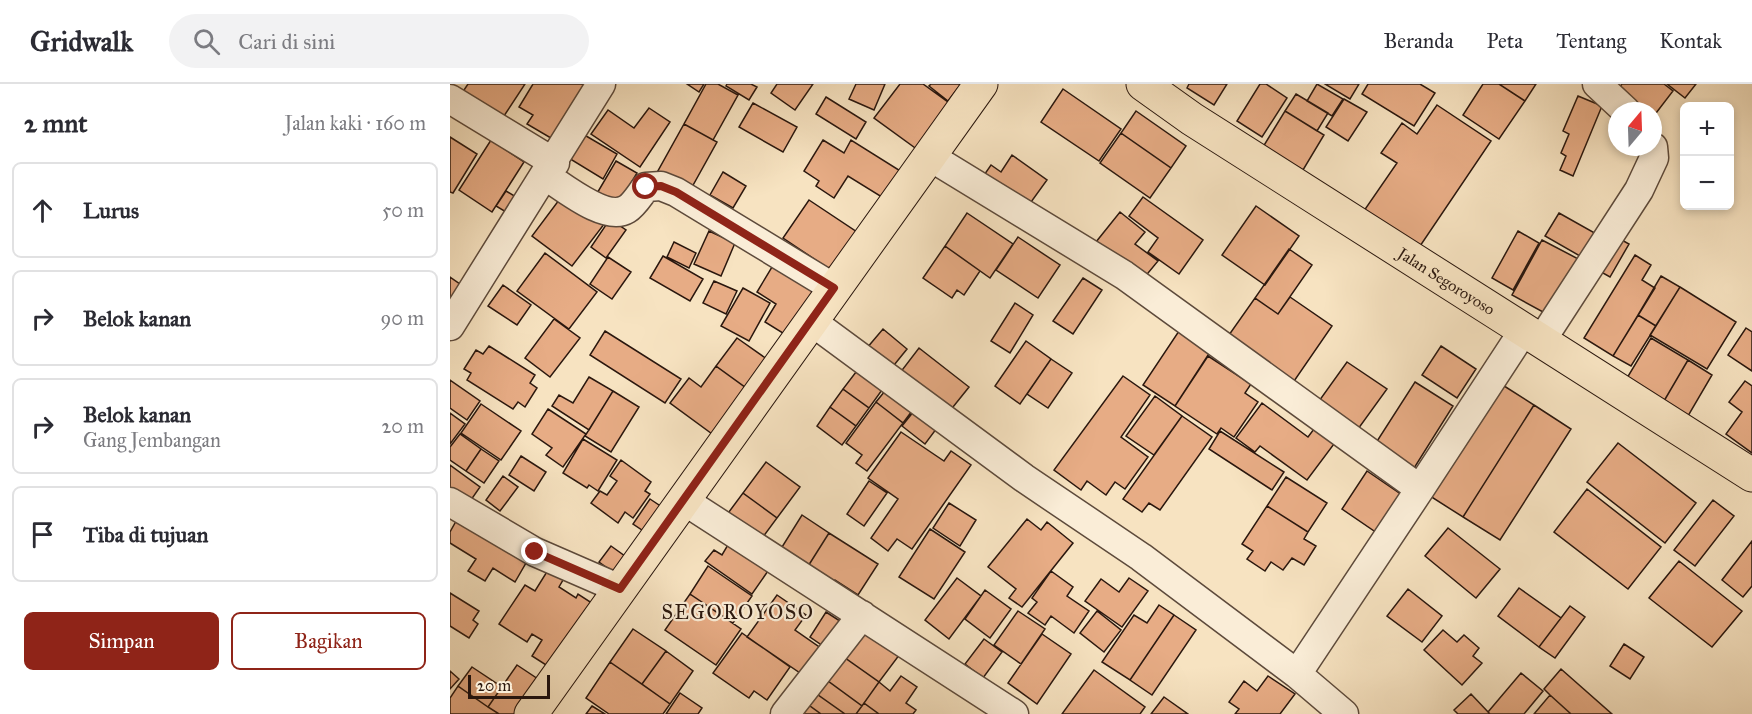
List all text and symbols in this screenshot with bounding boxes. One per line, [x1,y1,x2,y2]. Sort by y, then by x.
search box [169,14,589,68]
text: Gridwalk [30,24,133,59]
icon: search [190,25,223,58]
text: Cari di sini [238,28,335,55]
text: Beranda [1383,28,1454,54]
text: Peta [1487,28,1523,54]
text: Tentang [1556,28,1626,54]
text: Kontak [1659,28,1722,54]
north arrow [1608,102,1662,156]
map controls [1680,102,1734,210]
button: + [1680,102,1734,156]
text: 2 mnt [24,107,87,139]
text: Jalan kaki · 160 m [285,111,426,135]
button: − [1680,156,1734,210]
route start [632,173,658,199]
icon: ahead [26,194,59,227]
text: Lurus [83,197,139,224]
text: 50 m [382,198,424,222]
street label: Jalan Segoroyoso [1392,242,1498,319]
icon: right [26,302,59,335]
text: Belok kanan [83,305,191,332]
text: 90 m [381,306,424,330]
text: Belok kanan [83,401,191,428]
icon: right [26,410,59,443]
text: 20 m [381,414,424,438]
text: Gang Jembangan [83,428,221,452]
icon: arrive [26,518,59,551]
text: Tiba di tujuan [83,521,208,548]
route end [521,538,547,564]
district label: SEGOROYOSO [661,600,815,624]
button: Simpan [24,612,219,670]
button: Bagikan [231,612,426,670]
scale bar [468,672,550,700]
text: 20 m [477,676,511,695]

